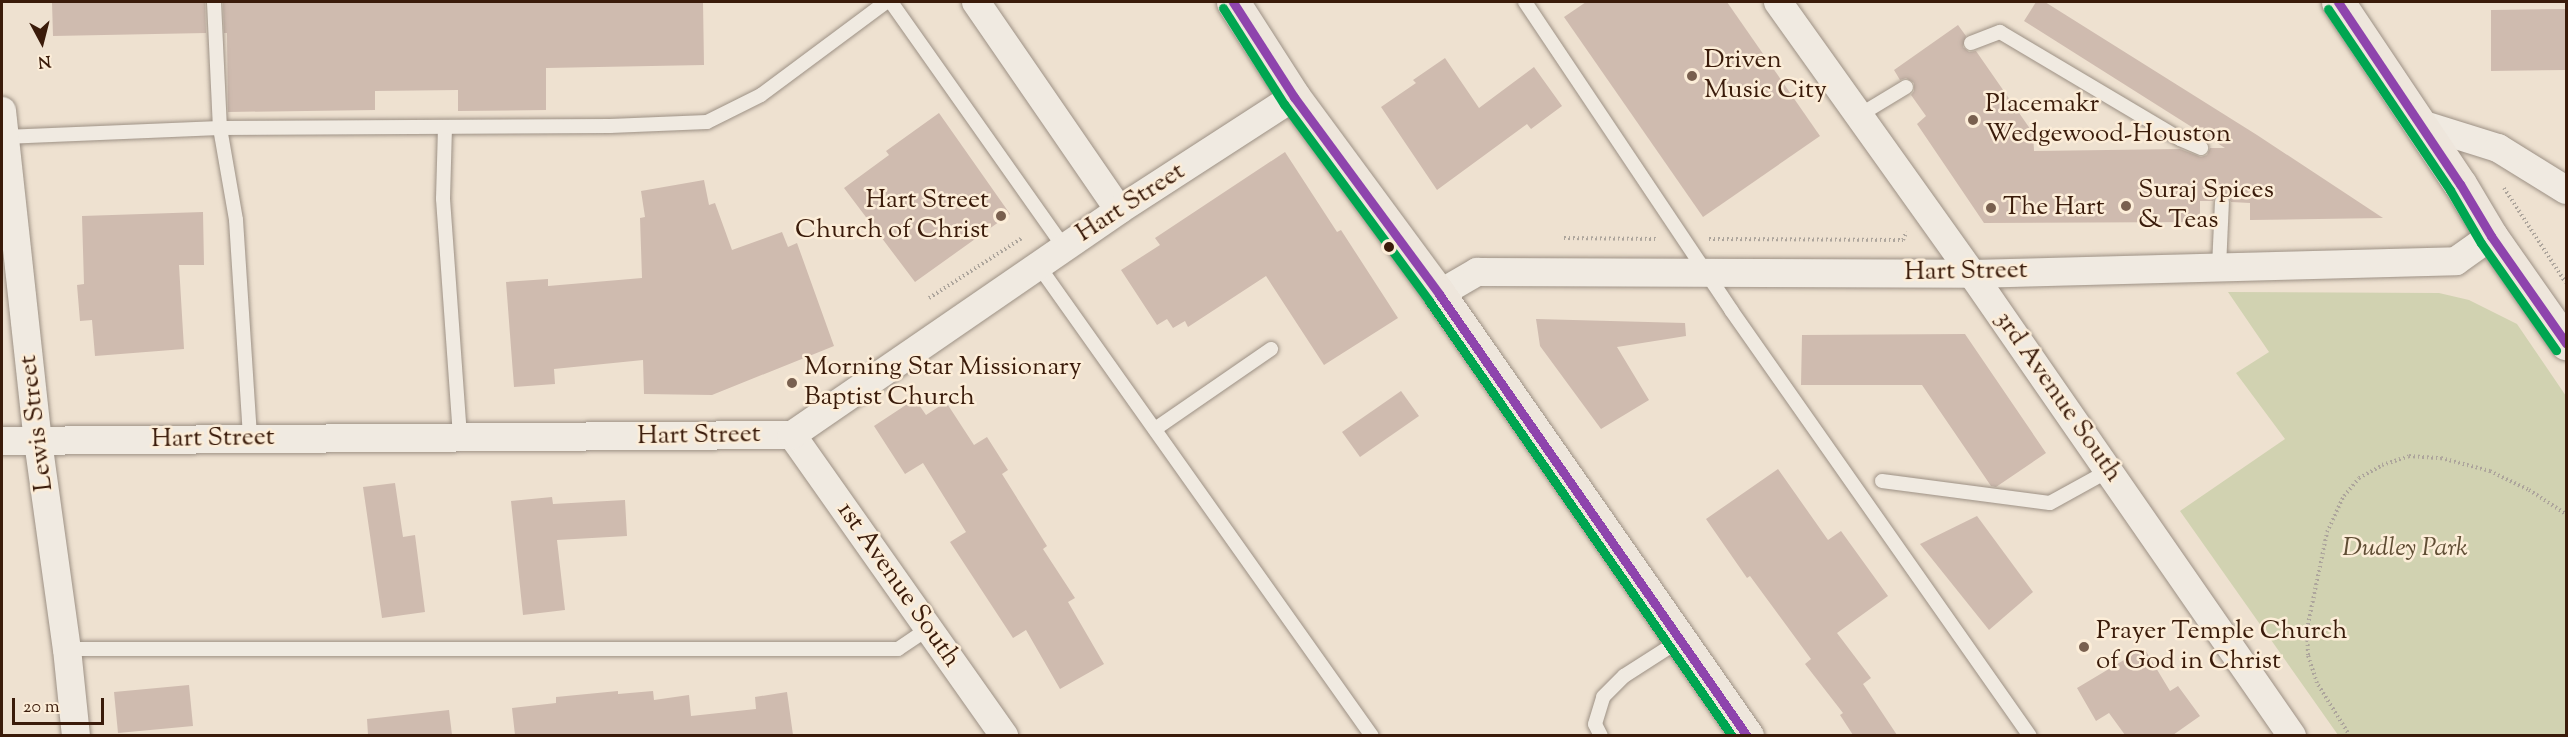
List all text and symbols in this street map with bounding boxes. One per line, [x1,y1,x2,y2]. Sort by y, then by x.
north arrow [12,12,72,72]
place label: Driven Music City [1704,45,1827,106]
text: N [37,48,52,73]
marker: Driven Music City [1685,69,1699,83]
place label: Placemakr Wedgewood-Houston [1985,89,2231,150]
marker: Placemakr Wedgewood-Houston [1966,113,1980,127]
street label: Hart Street [1071,156,1191,250]
place label: Suraj Spices & Teas [2138,175,2274,236]
place label: Hart Street Church of Christ [795,185,989,246]
place label: The Hart [2003,192,2105,224]
marker: Suraj Spices & Teas [2119,199,2133,213]
marker: The Hart [1984,201,1998,215]
marker: Hart Street Church of Christ [994,209,1008,223]
unlabelled marker [1383,241,1395,253]
street label: Hart Street [1904,255,2028,289]
street label: 3rd Avenue South [1987,306,2129,488]
place label: Morning Star Missionary Baptist Church [804,352,1082,414]
street label: Lewis Street [13,353,61,493]
marker: Morning Star Missionary Baptist Church [785,376,799,390]
street label: Hart Street [637,419,761,453]
street label: Hart Street [151,422,275,456]
street label: 1st Avenue South [829,496,967,674]
park label: Dudley Park [2342,533,2468,565]
place label: Prayer Temple Church of God in Christ [2096,616,2347,678]
marker: Prayer Temple Church of God in Christ [2077,640,2091,654]
scale bar [15,686,106,724]
text: 20 m [23,695,60,721]

